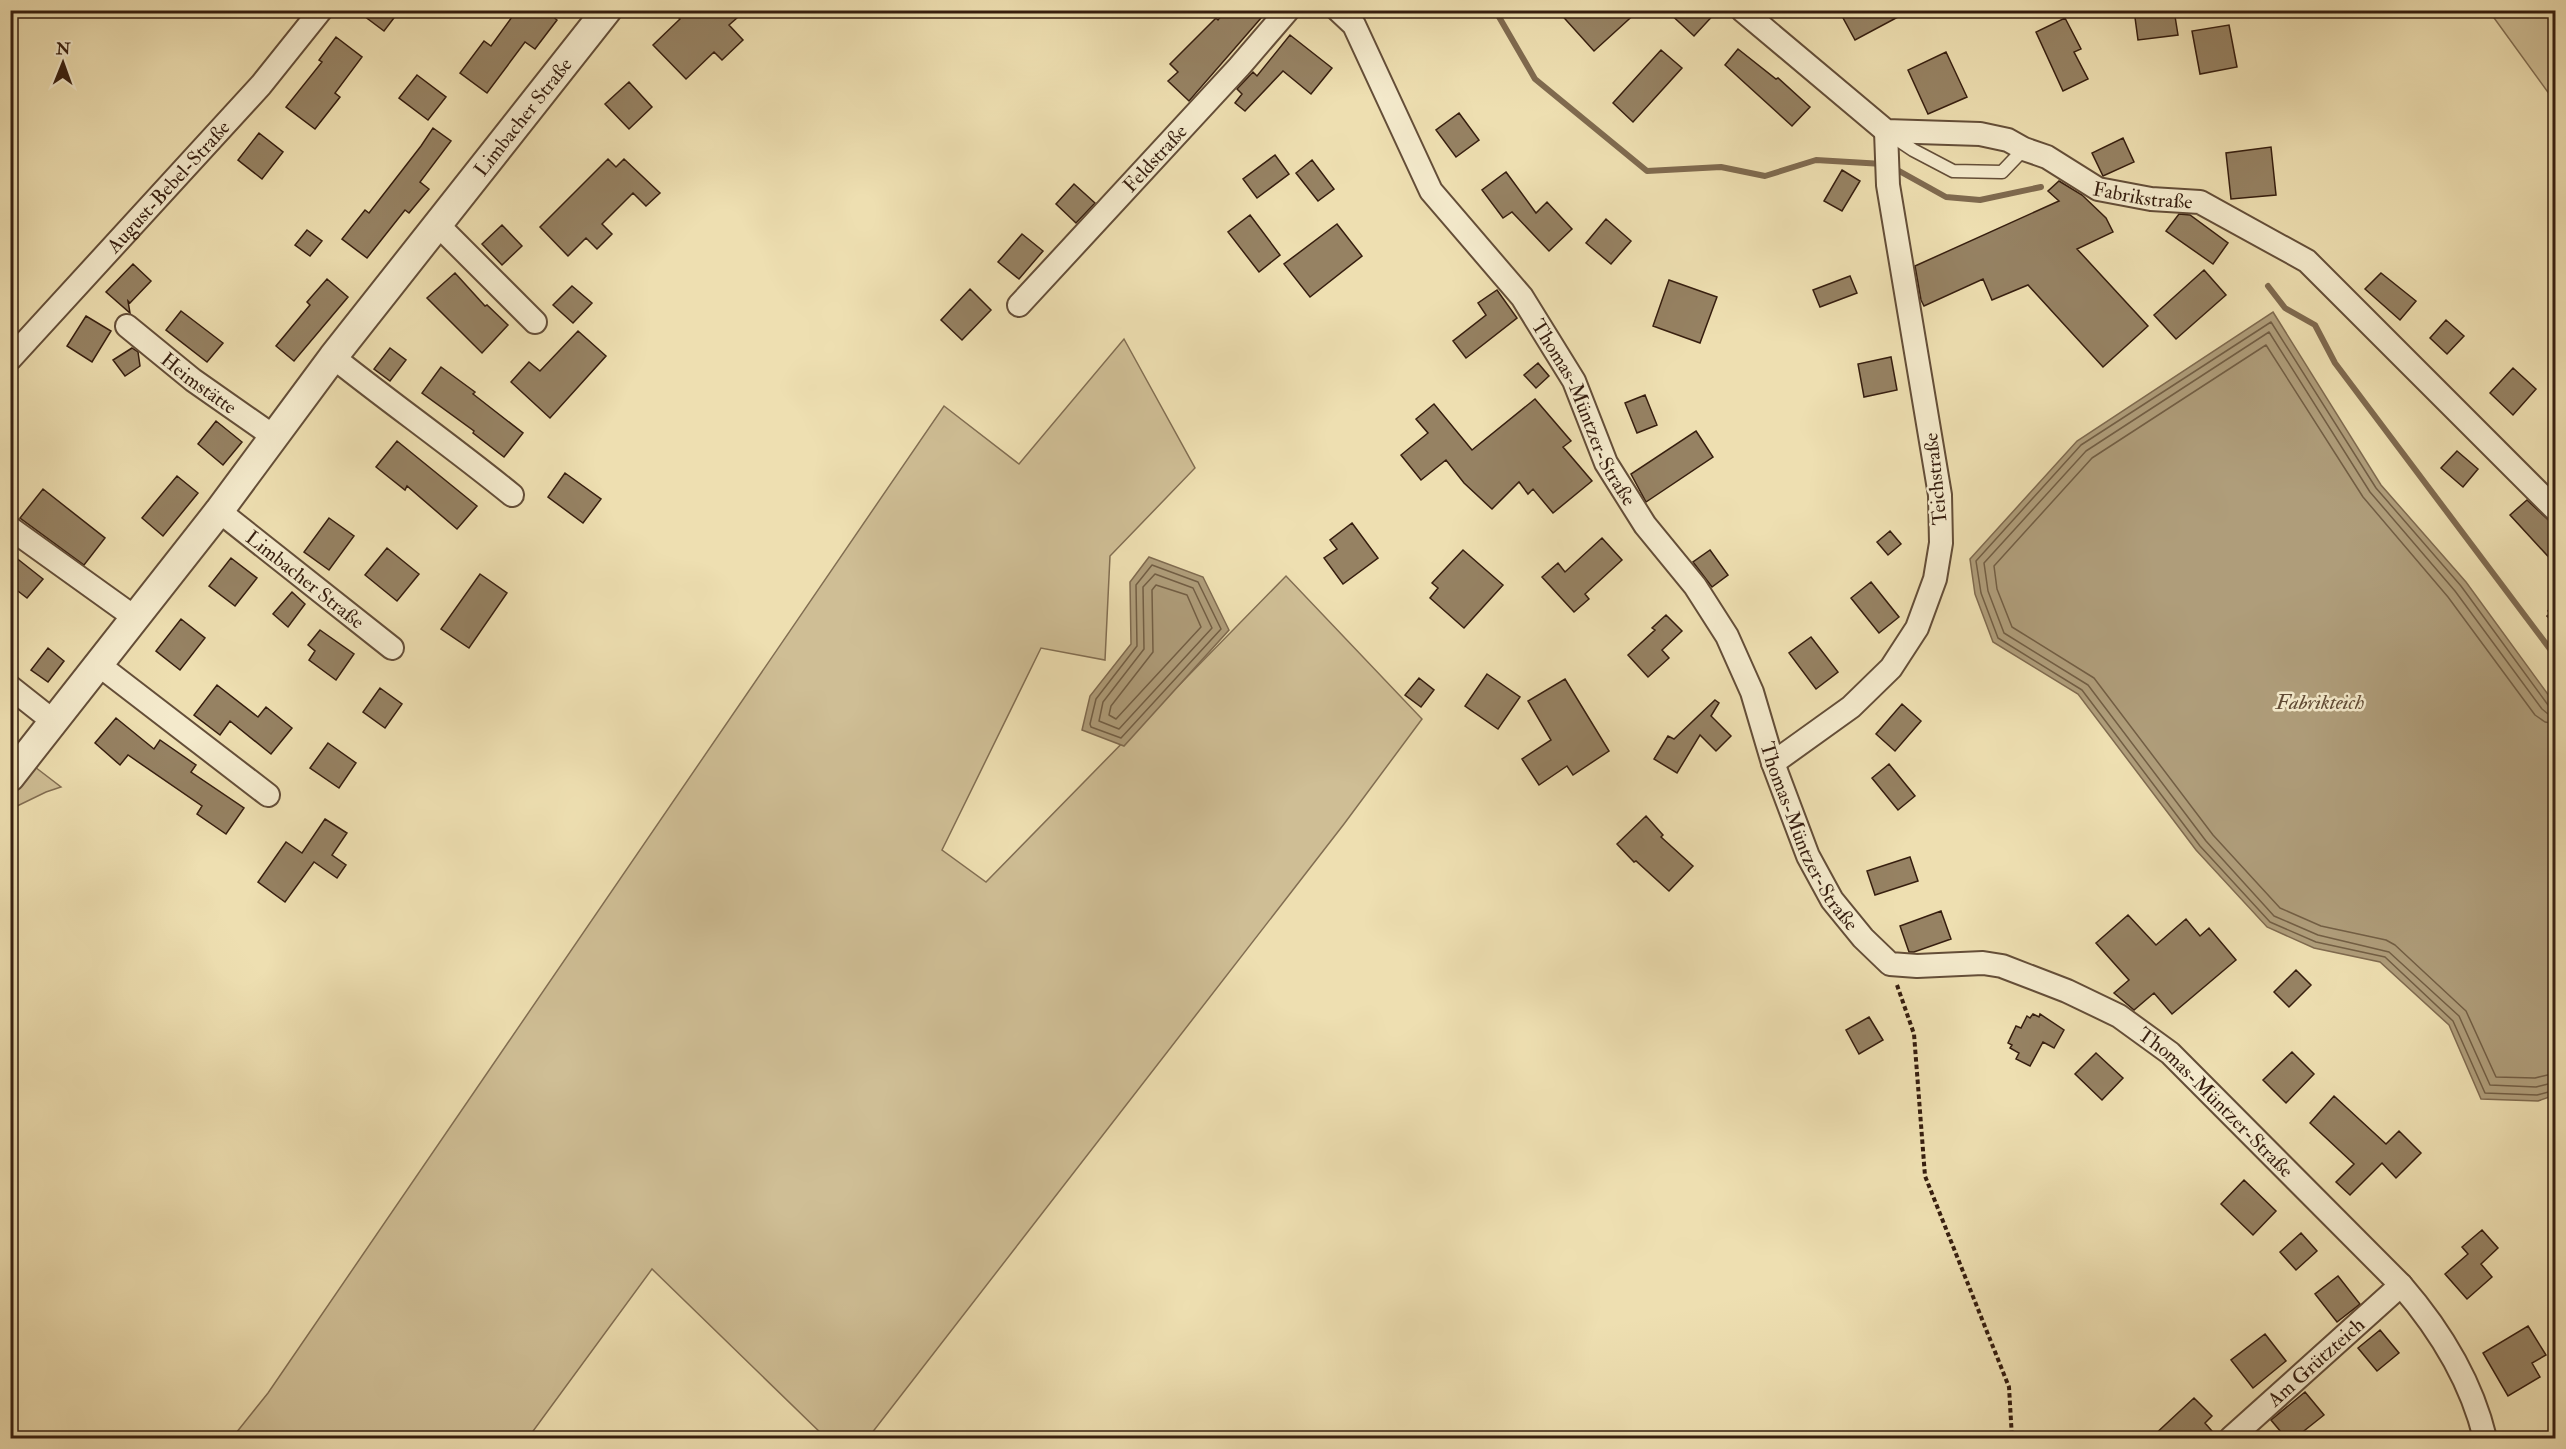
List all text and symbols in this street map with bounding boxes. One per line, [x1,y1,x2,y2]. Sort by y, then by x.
north arrow [33,33,93,93]
text: N [55,39,71,59]
street label: Limbacher Straße [469,53,578,181]
street label: August-Bebel-Straße [101,115,235,259]
street label: Feldstraße [1118,119,1193,198]
street label: Fabrikstraße [2091,176,2193,215]
street label: Thomas-Müntzer-Straße [1526,315,1642,510]
street label: Heimstätte [156,347,242,420]
street label: Teichstraße [1918,432,1953,526]
street label: Limbacher Straße [241,525,369,634]
water label: Fabrikteich [2275,689,2364,716]
street label: Thomas-Müntzer-Straße [1754,739,1864,936]
street label: Thomas-Müntzer-Straße [2133,1022,2299,1183]
street label: Am Grützteich [2262,1312,2370,1413]

